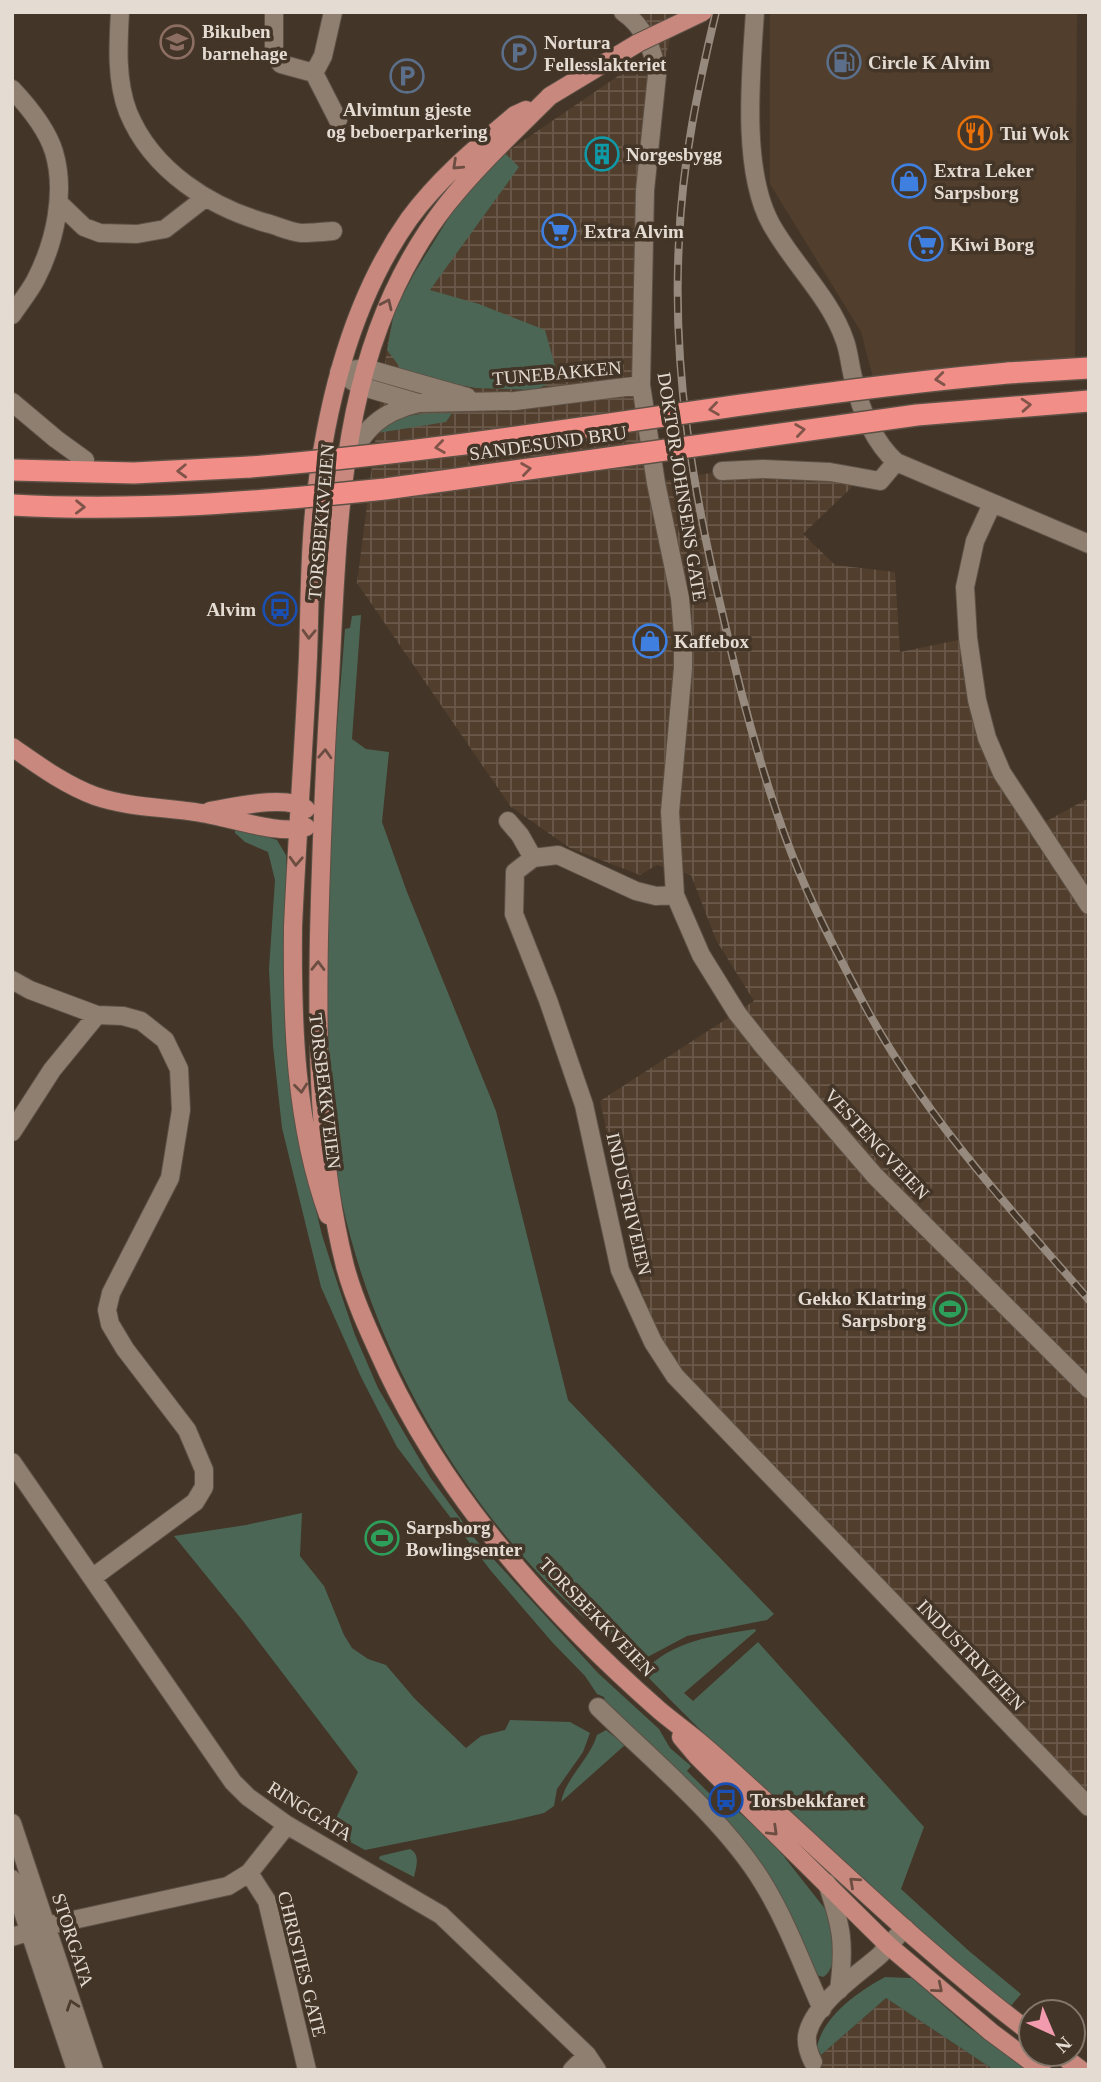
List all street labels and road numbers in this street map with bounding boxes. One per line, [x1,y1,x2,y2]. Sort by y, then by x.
street label: TUNEBAKKEN [491,357,623,389]
street label: DOKTOR JOHNSENS GATE [653,371,711,603]
street label: SANDESUND BRU [468,422,628,464]
street label: TORSBEKKVEIEN [304,443,338,601]
street label: TORSBEKKVEIEN [305,1012,345,1170]
street label: VESTENGVEIEN [820,1084,934,1204]
street label: INDUSTRIVEIEN [602,1131,656,1278]
street label: TORSBEKKVEIEN [535,1553,659,1681]
street label: INDUSTRIVEIEN [913,1595,1029,1715]
street label: RINGGATA [264,1777,356,1845]
street label: CHRISTIES GATE [274,1889,330,2039]
street label: STORGATA [48,1890,98,1990]

